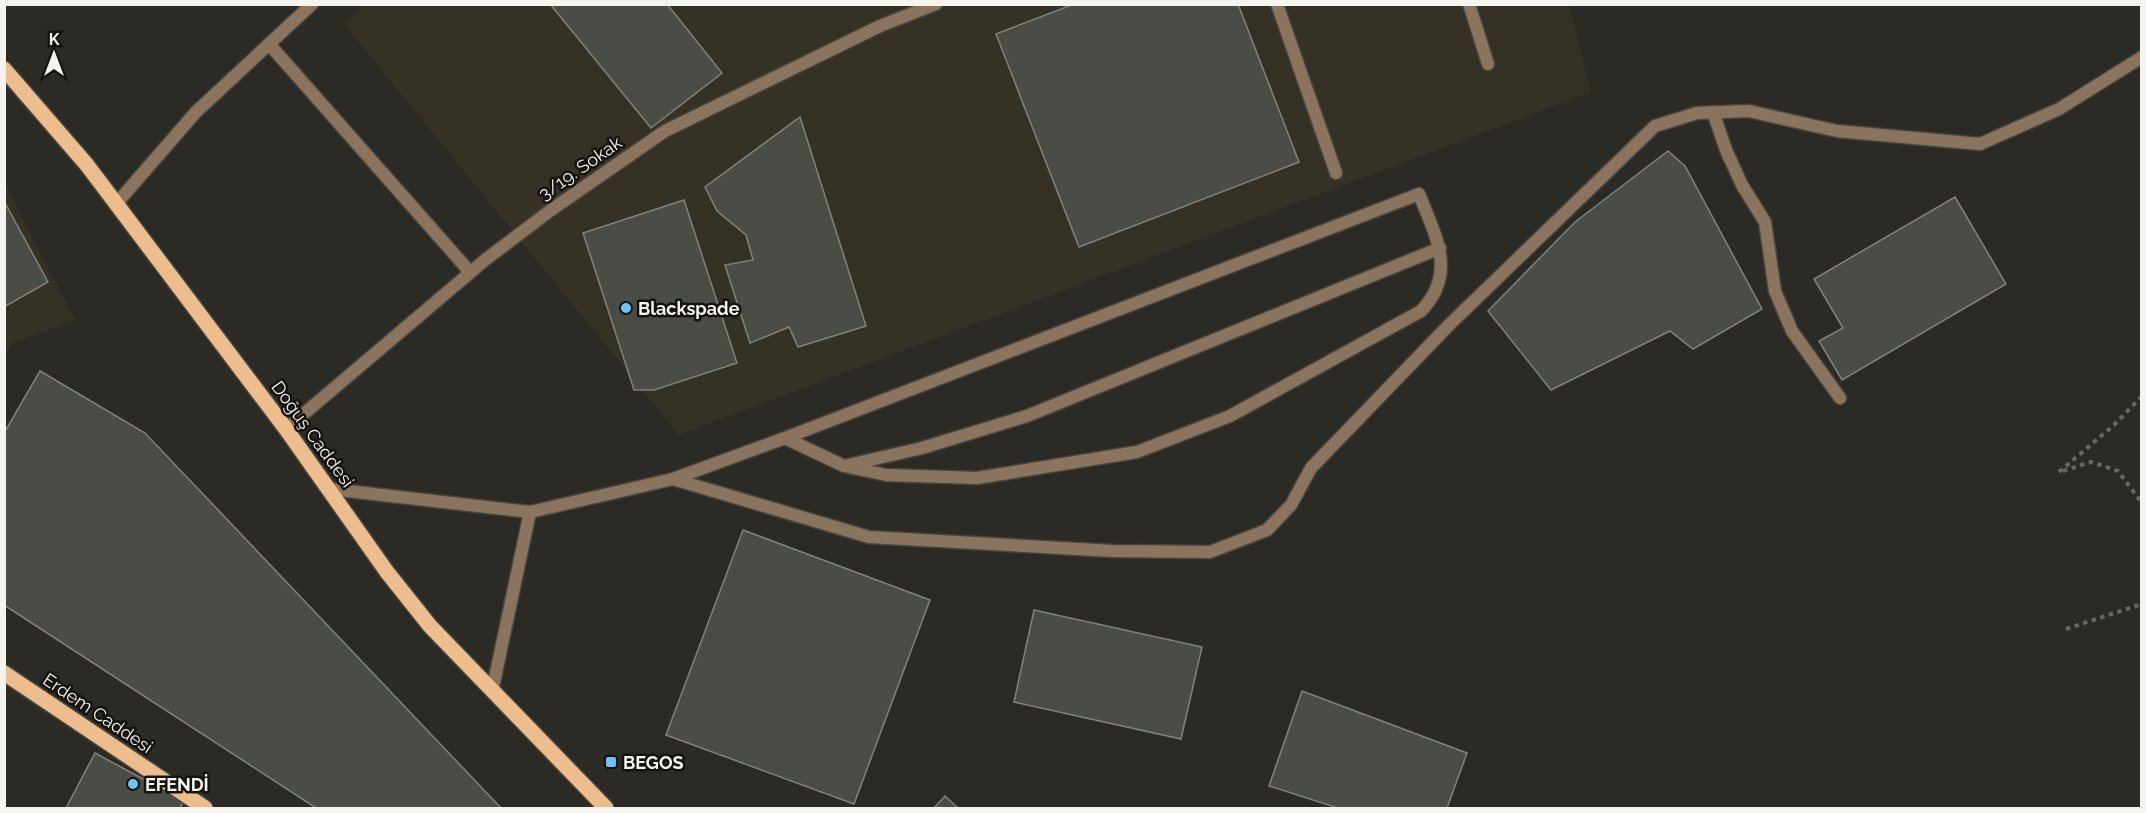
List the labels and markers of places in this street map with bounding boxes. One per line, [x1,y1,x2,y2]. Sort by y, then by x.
place label: Blackspade [638,298,740,319]
marker: Blackspade [619,301,633,315]
place label: BEGOS [623,752,683,773]
marker: BEGOS [604,755,618,769]
place label: EFENDİ [145,774,209,795]
marker: EFENDİ [126,777,140,791]

